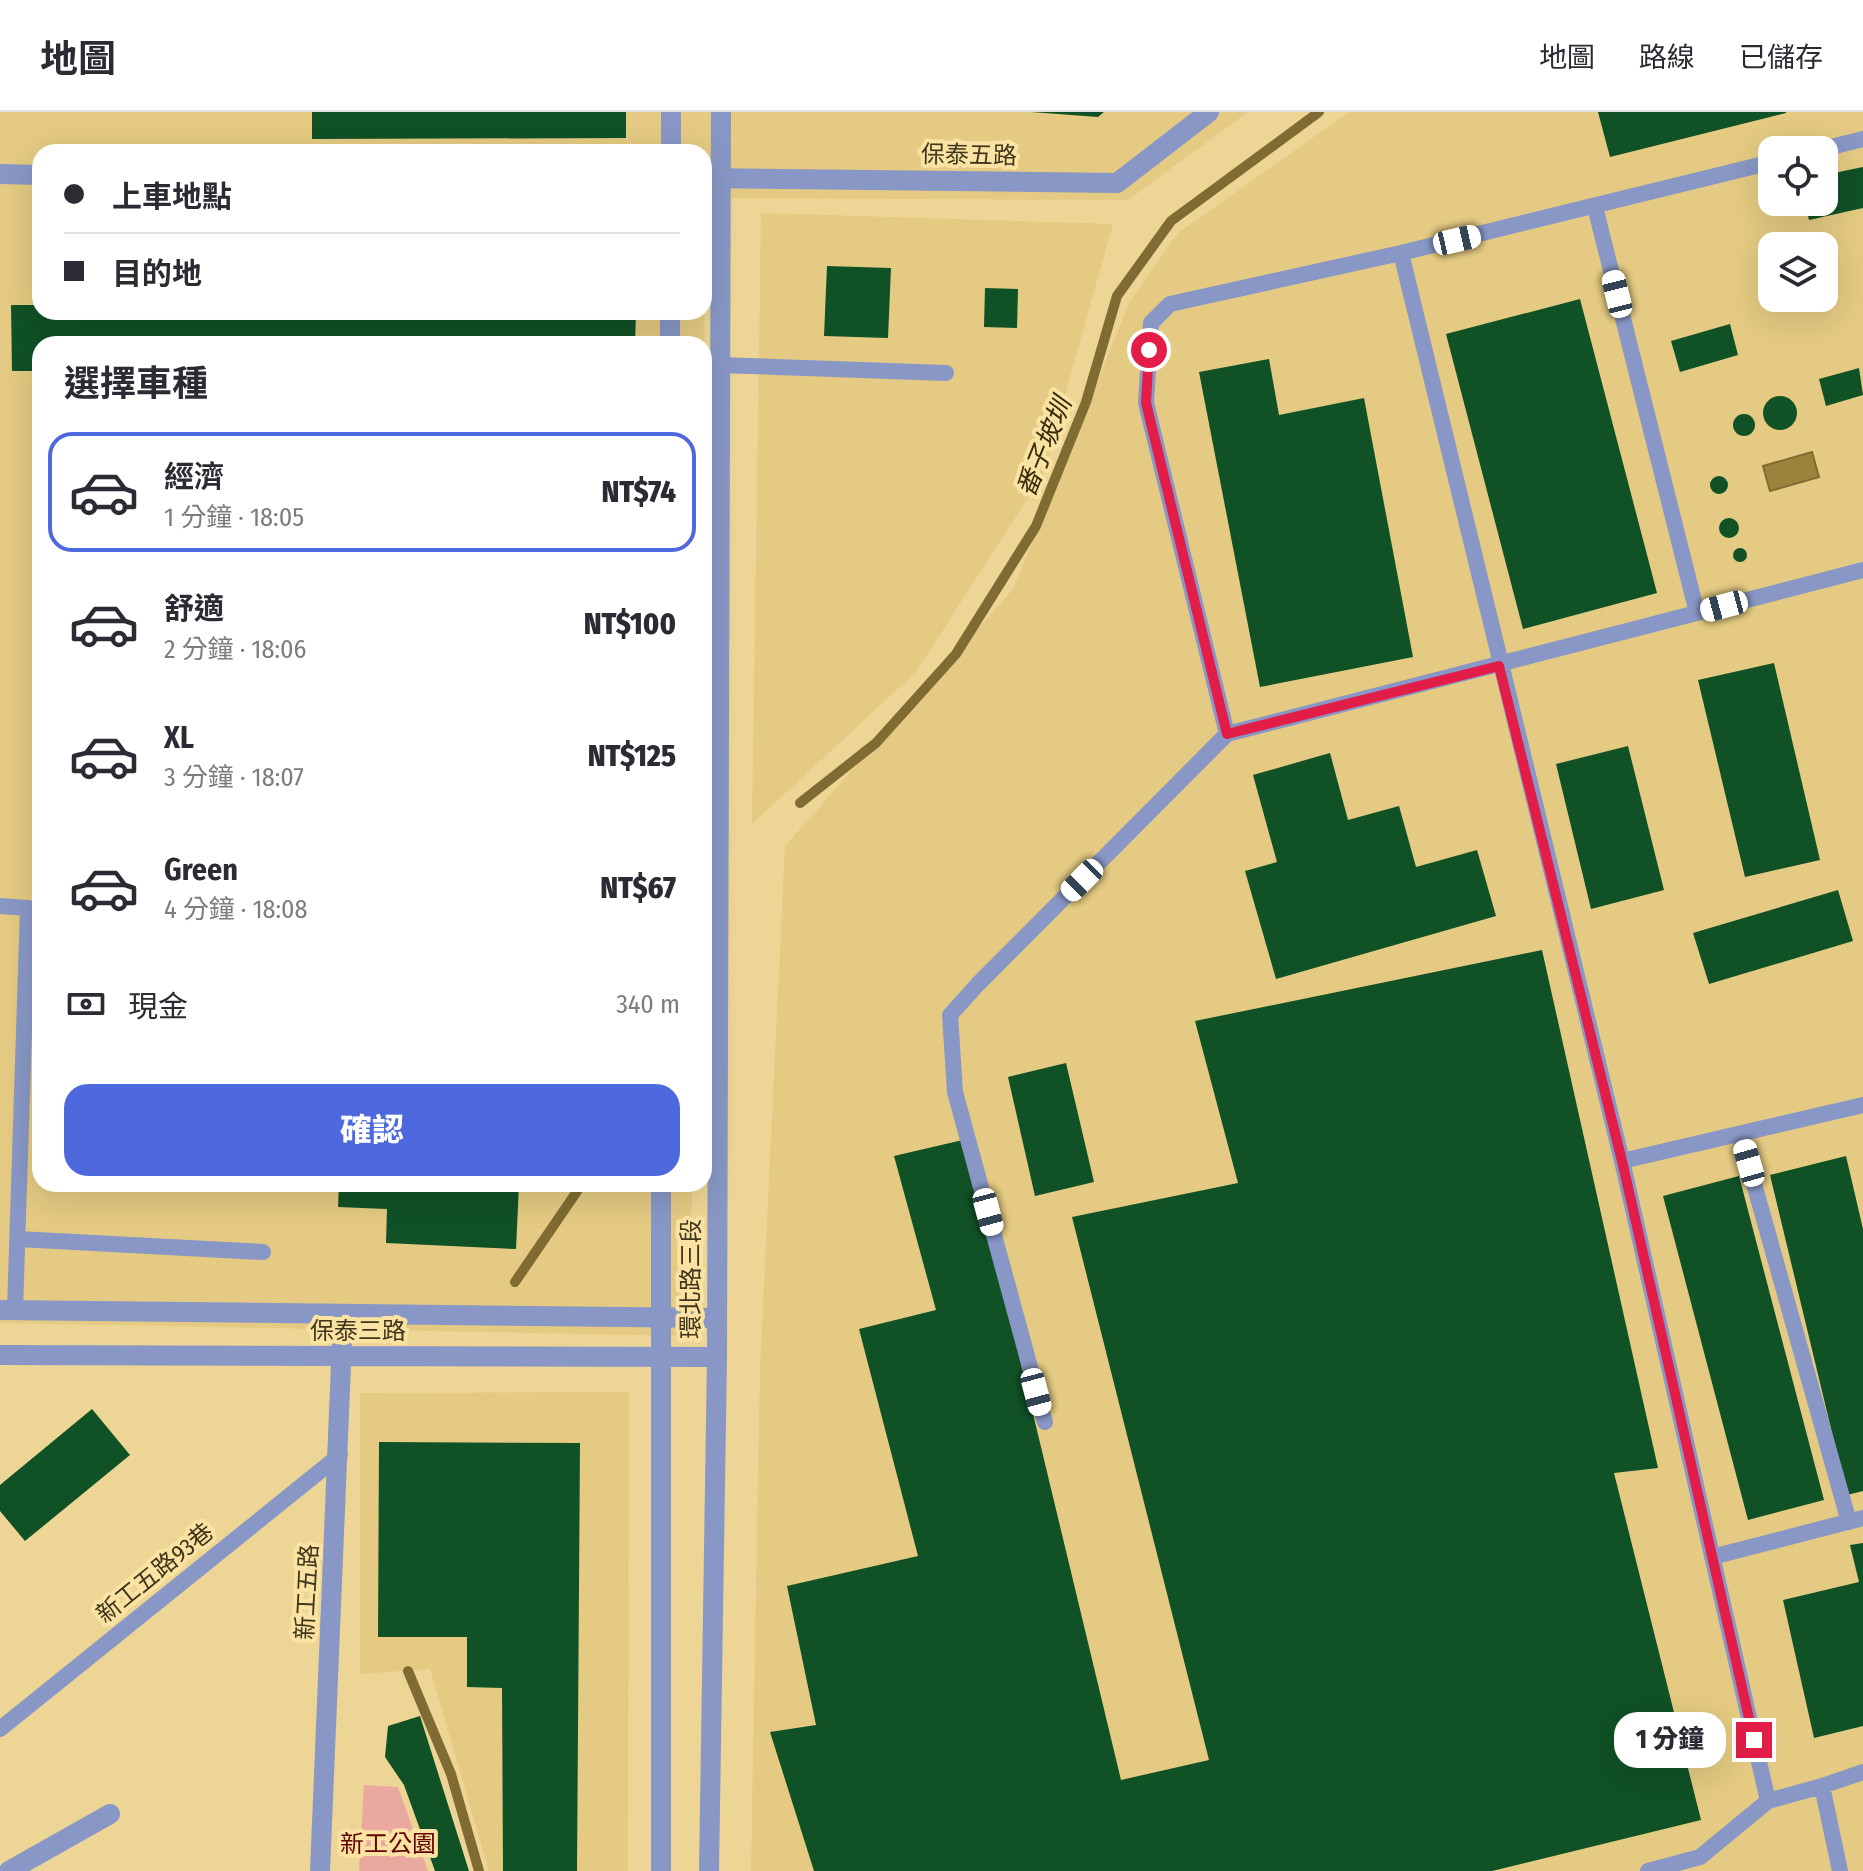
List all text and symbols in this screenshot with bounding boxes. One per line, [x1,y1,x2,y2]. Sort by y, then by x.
text: 地圖 [40,36,116,82]
text: 地圖 [1539,41,1595,74]
text: 路線 [1639,41,1695,74]
text: 已儲存 [1739,41,1823,74]
map controls [1758,136,1838,312]
button: locate [1758,136,1838,216]
street label: 保泰五路 [921,140,1017,170]
text: 上車地點 [112,179,232,215]
car [1431,223,1483,257]
button: layers [1758,232,1838,312]
text: 目的地 [112,256,202,292]
car [1600,268,1634,320]
route start [1131,332,1167,368]
text: 選擇車種 [64,362,208,406]
water label: 番子坡圳 [1011,389,1080,501]
icon: car [68,456,140,528]
text: 經濟 [164,459,224,495]
text: NT$74 [601,474,676,510]
text: 1 分鐘 · 18:05 [164,502,304,533]
icon: car [68,588,140,660]
car [1698,588,1750,624]
text: 舒適 [164,591,224,627]
text: NT$100 [584,606,676,642]
text: 2 分鐘 · 18:06 [164,634,306,665]
icon: car [68,720,140,792]
text: XL [164,720,194,756]
text: NT$125 [588,738,676,774]
text: 3 分鐘 · 18:07 [164,762,304,793]
icon: car [68,852,140,924]
text: Green [164,852,238,888]
car [1057,855,1107,905]
text: NT$67 [600,870,676,906]
text: 4 分鐘 · 18:08 [164,894,308,925]
icon: cash [64,982,108,1026]
text: 現金 [128,989,188,1025]
text: 340 m [616,989,680,1020]
button: 確認 [64,1084,680,1176]
car [1731,1137,1767,1189]
car [970,1186,1006,1238]
street label: 環北路三段 [677,1219,705,1339]
street label: 保泰三路 [310,1317,406,1345]
car [1018,1366,1054,1418]
street label: 新工五路93巷 [91,1517,219,1629]
street label: 新工五路 [291,1543,323,1641]
callout: 1 分鐘 [1614,1712,1726,1768]
route end [1736,1722,1772,1758]
text: 1 分鐘 [1636,1724,1704,1755]
park label: 新工公園 [340,1830,436,1858]

